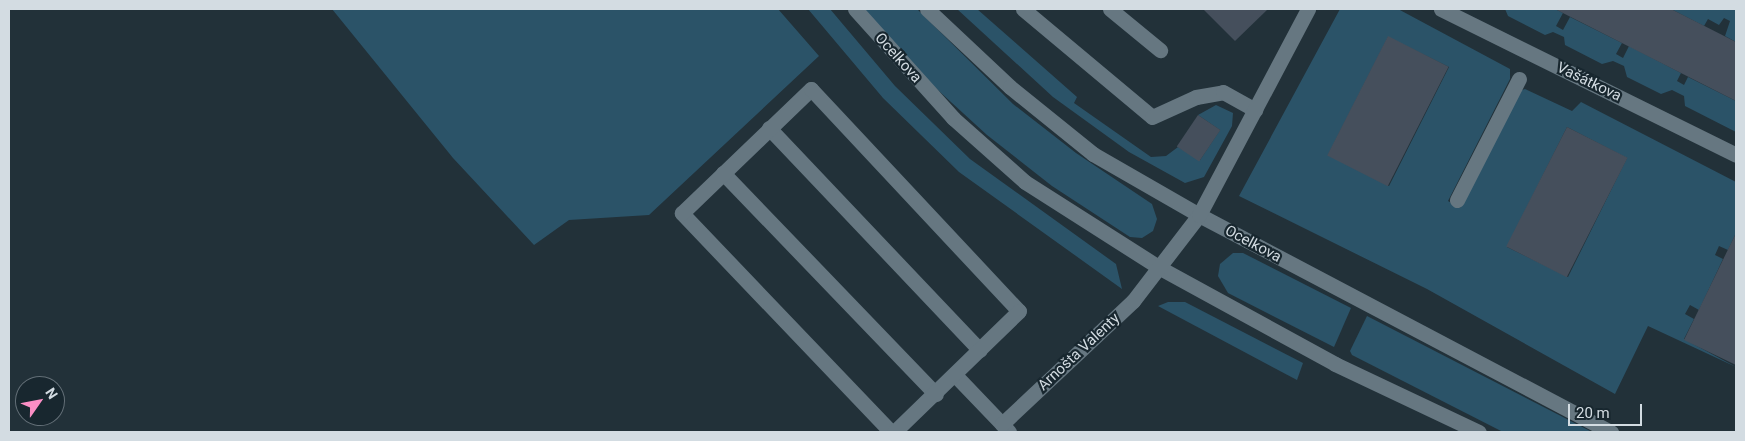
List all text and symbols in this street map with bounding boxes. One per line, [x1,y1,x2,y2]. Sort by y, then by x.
street label: Ocelkova [871,29,925,87]
street label: Vašátkova [1554,59,1624,105]
street label: Ocelkova [1222,222,1284,266]
street label: Arnošta Valenty [1034,309,1124,395]
north arrow [15,376,65,426]
text: N [42,385,61,402]
scale bar [1570,394,1644,426]
text: 20 m [1576,404,1610,422]

